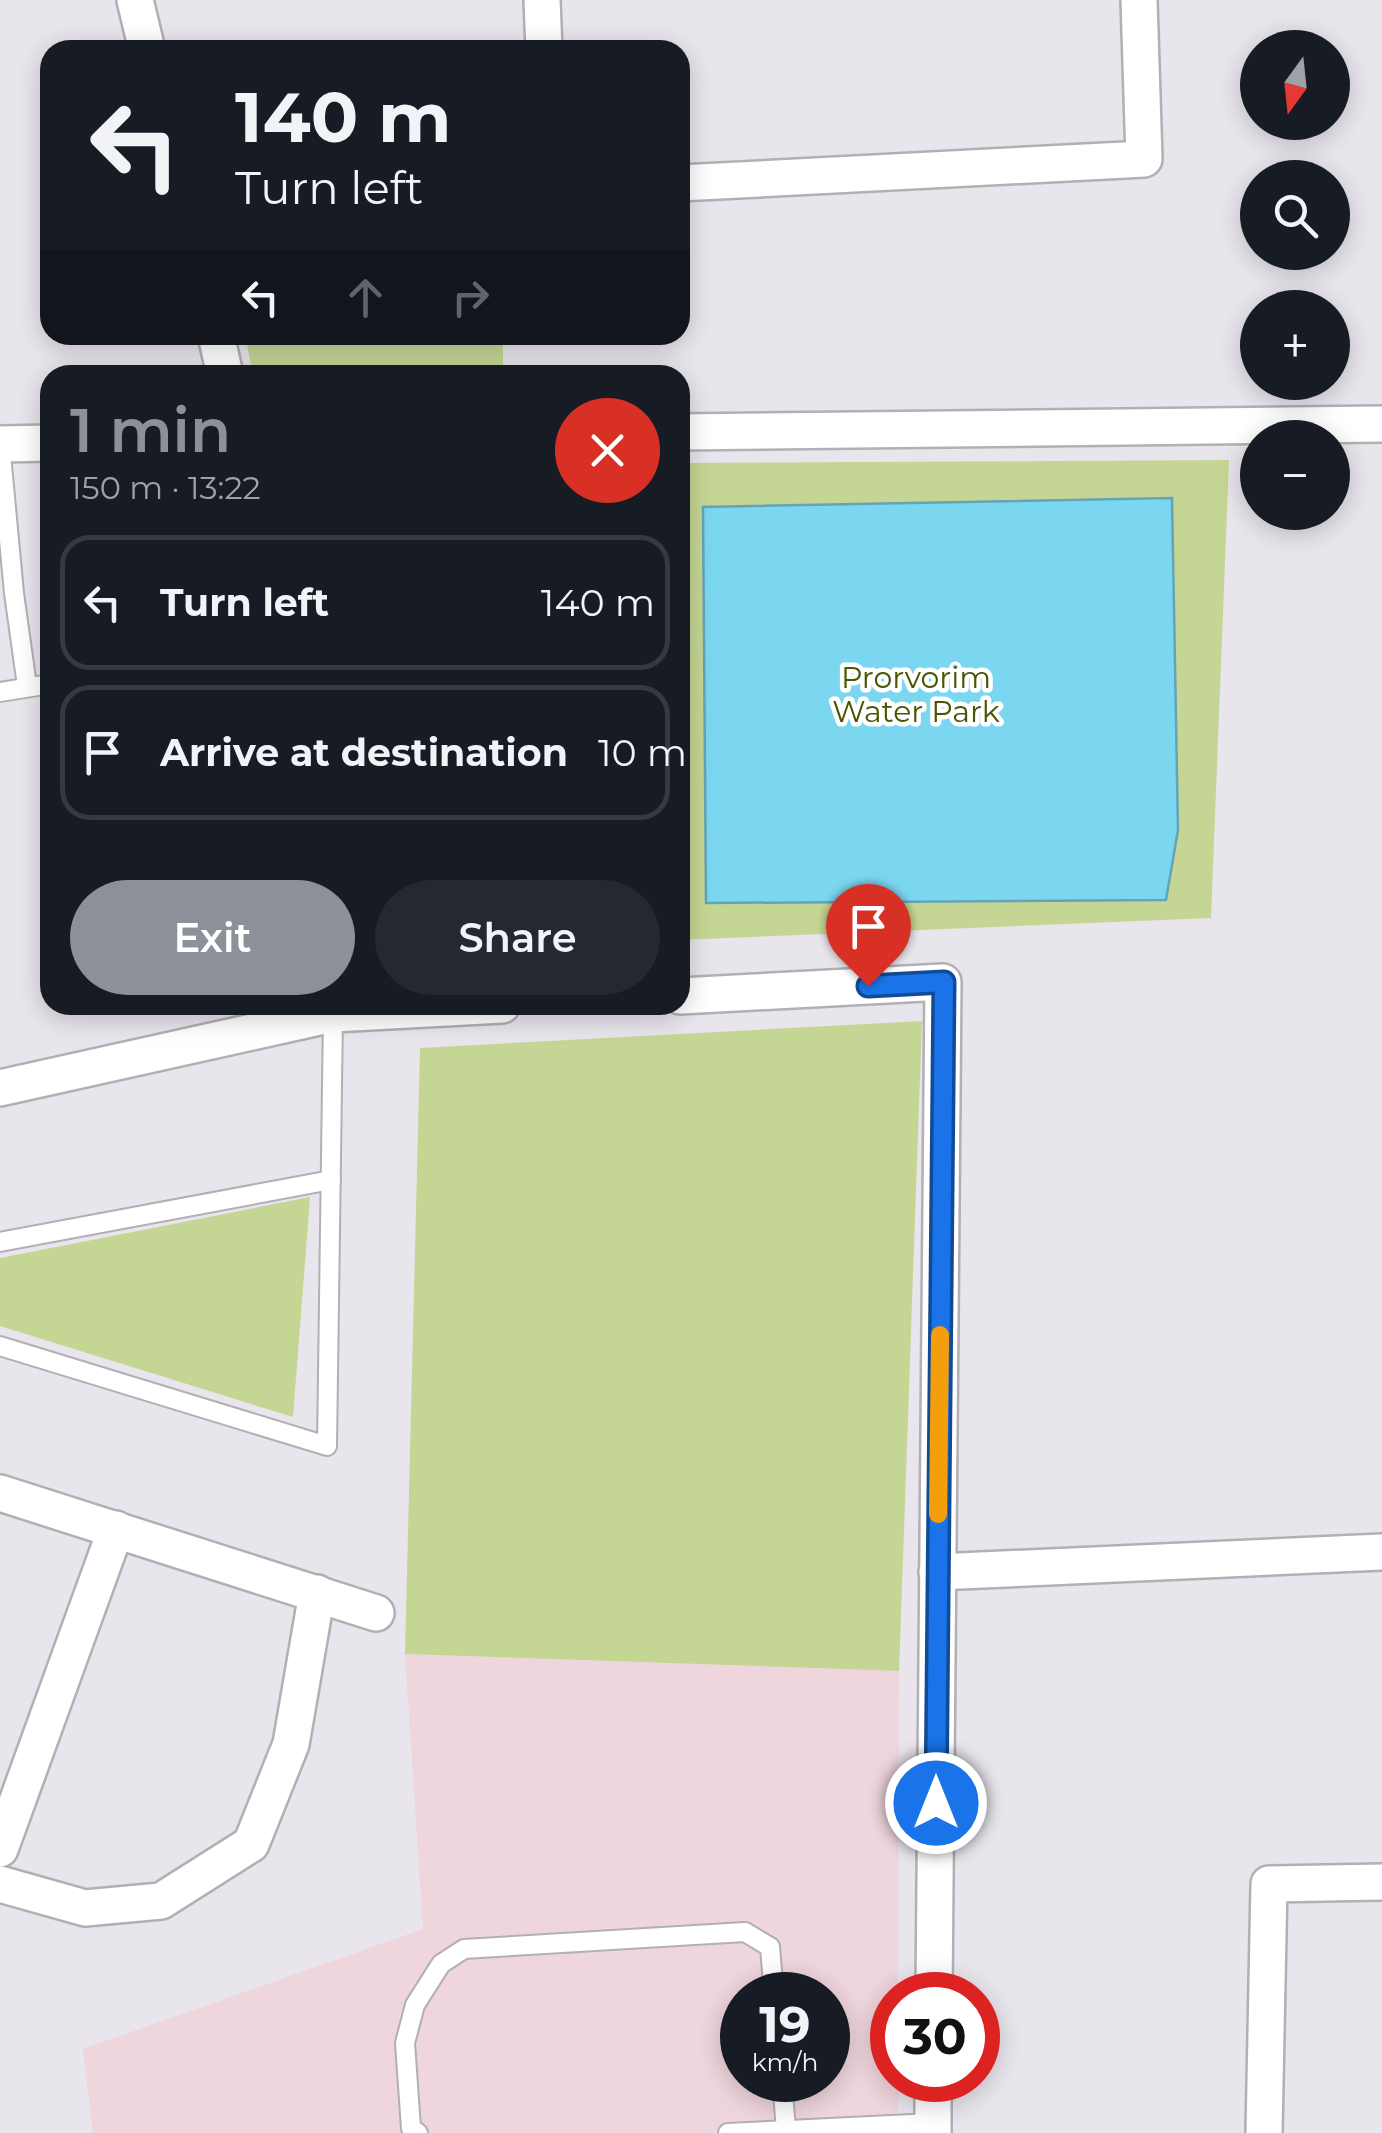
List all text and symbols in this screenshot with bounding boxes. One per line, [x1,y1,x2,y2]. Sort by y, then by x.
north arrow [1240,30,1350,140]
map controls [1240,30,1350,530]
text: 140 m [235,74,451,160]
icon: left [70,80,200,210]
text: Turn left [235,160,423,215]
button: search [1240,160,1350,270]
icon: left [233,270,288,325]
icon: ahead [338,270,393,325]
icon: right [443,270,498,325]
button: + [1240,290,1350,400]
text: 1 min [70,394,231,467]
button: close [555,398,660,503]
button: − [1240,420,1350,530]
text: 150 m · 13:22 [70,468,261,507]
icon: left [75,575,130,630]
text: Turn left [160,579,329,626]
text: 140 m [541,579,655,626]
park label: Prorvorim Water Park [832,659,1000,730]
icon: arrive [75,725,130,780]
text: Arrive at destination [160,729,568,776]
text: 10 m [598,729,687,776]
button: Exit [70,880,355,995]
button: Share [375,880,660,995]
pin [826,884,911,987]
icon: arrive [841,899,896,954]
position arrow [884,1751,988,1855]
speed limit sign: 30 [870,1972,1000,2102]
text: 19 [759,1994,811,2055]
text: km/h [752,2047,818,2077]

